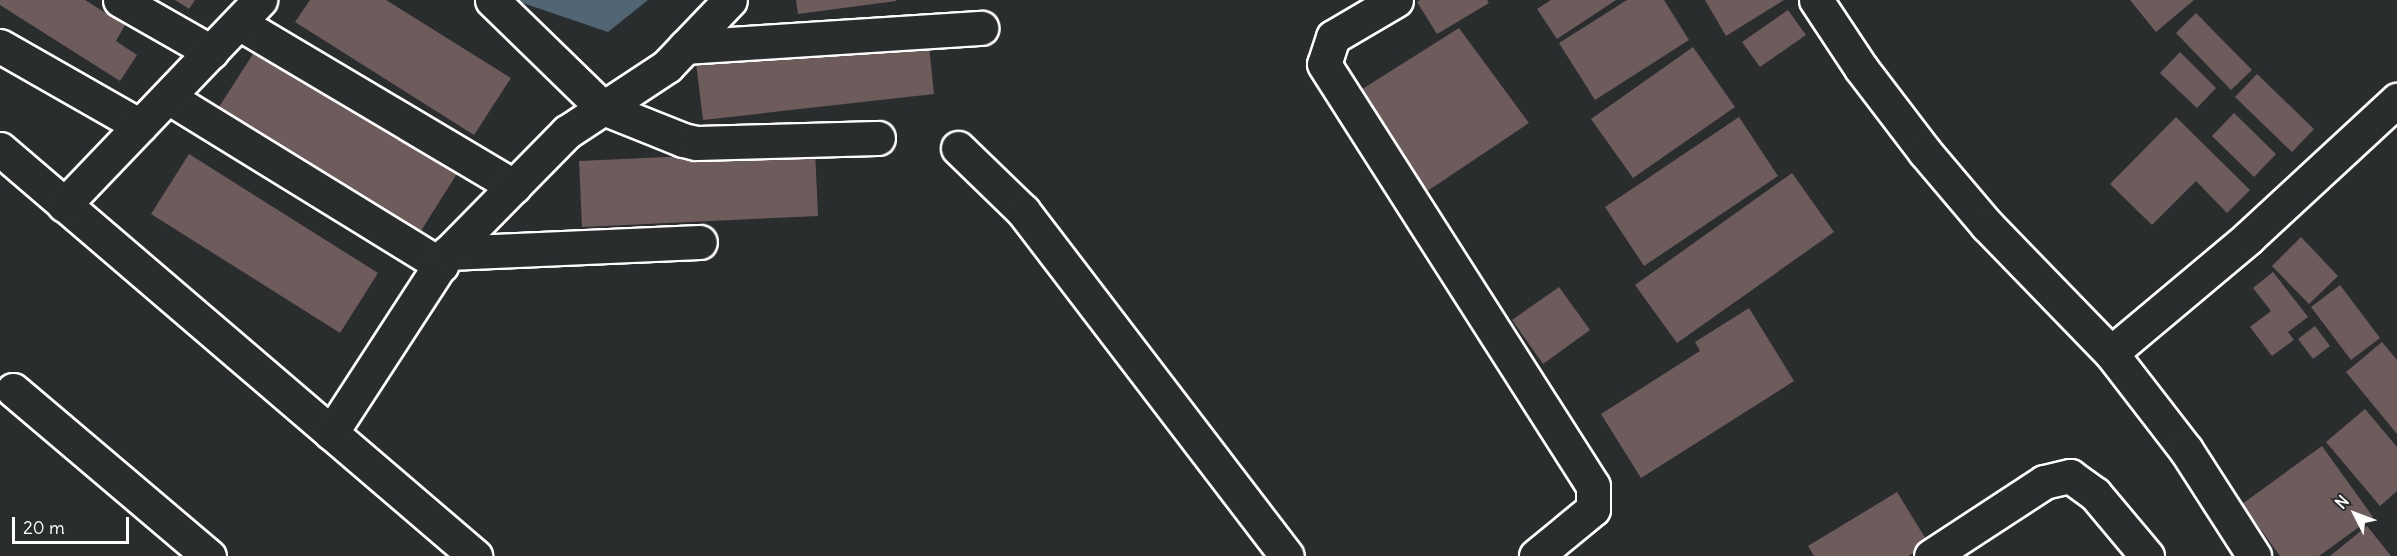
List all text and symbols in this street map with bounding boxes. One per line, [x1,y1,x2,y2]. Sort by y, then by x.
north arrow [2325,484,2385,544]
text: N [2330,491,2353,513]
scale bar [15,505,132,543]
text: 20 m [23,516,65,539]

